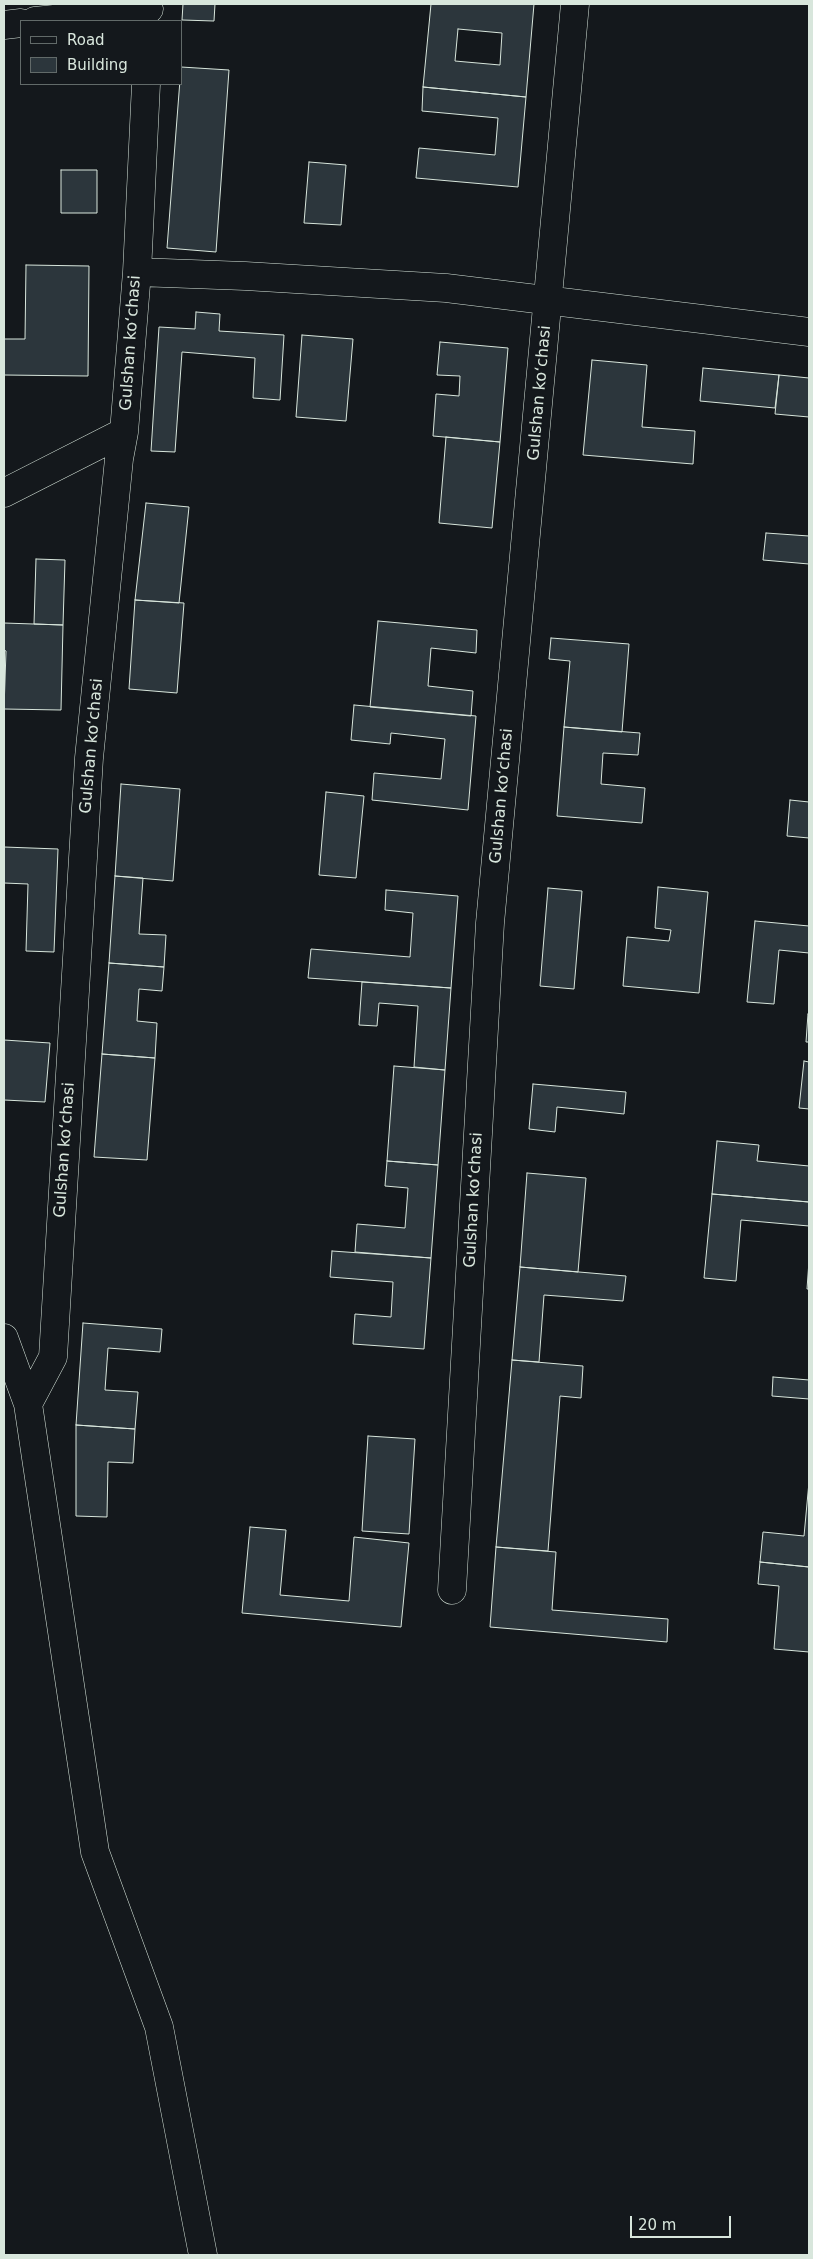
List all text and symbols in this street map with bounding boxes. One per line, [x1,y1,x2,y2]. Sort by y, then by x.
legend [20,20,182,85]
text: Road [67,31,105,49]
text: Building [67,56,128,74]
street label: Gulshan koʻchasi [117,275,145,411]
street label: Gulshan koʻchasi [525,325,555,461]
street label: Gulshan koʻchasi [77,678,107,814]
street label: Gulshan koʻchasi [487,728,517,864]
street label: Gulshan koʻchasi [51,1082,79,1218]
street label: Gulshan koʻchasi [461,1132,487,1268]
scale bar [633,2206,734,2238]
text: 20 m [638,2216,676,2234]

